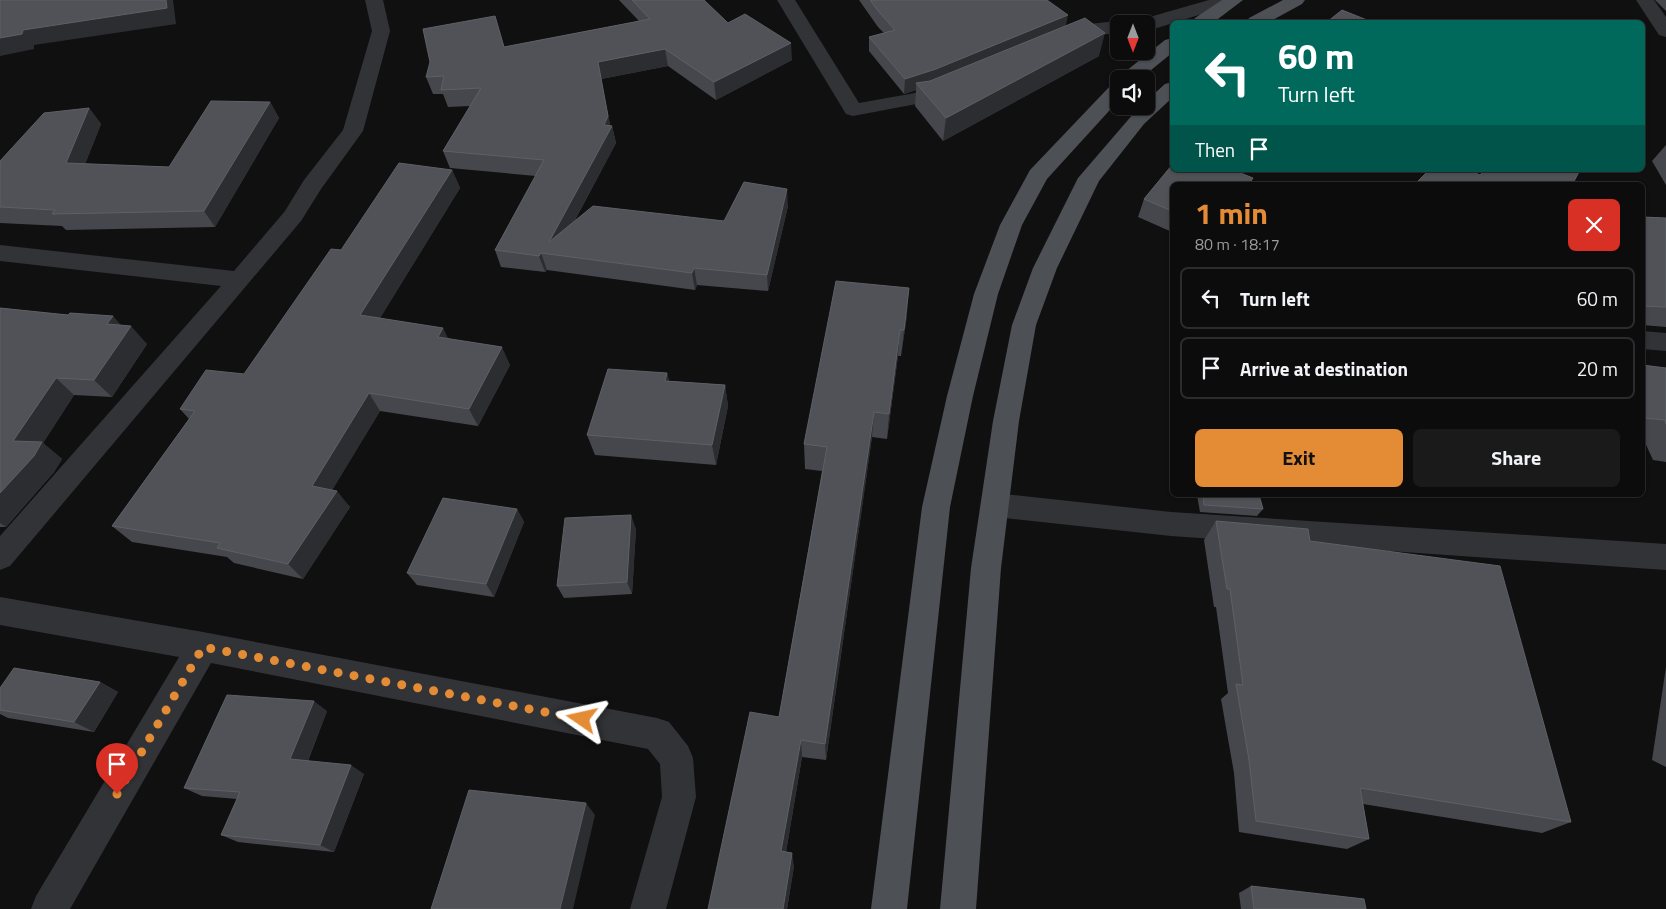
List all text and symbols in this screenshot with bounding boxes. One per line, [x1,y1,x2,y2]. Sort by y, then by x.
north arrow [1110,15,1155,60]
map controls [1110,15,1155,115]
text: 60 m [1278,29,1354,83]
icon: left [1195,40,1260,105]
button: sound [1110,70,1155,115]
text: Turn left [1278,77,1355,111]
text: Then [1195,135,1235,164]
icon: arrive [1245,135,1273,163]
text: 1 min [1195,190,1268,236]
button: close [1568,199,1620,251]
text: 80 m · 18:17 [1195,232,1280,256]
icon: left [1197,284,1225,312]
text: Turn left [1240,284,1310,313]
text: 60 m [1577,284,1618,313]
icon: arrive [1197,354,1225,382]
text: Arrive at destination [1240,354,1408,383]
text: 20 m [1577,354,1618,383]
button: Exit [1195,429,1403,487]
button: Share [1413,429,1620,487]
position arrow [555,692,607,744]
pin [96,743,138,794]
icon: arrive [103,750,131,778]

